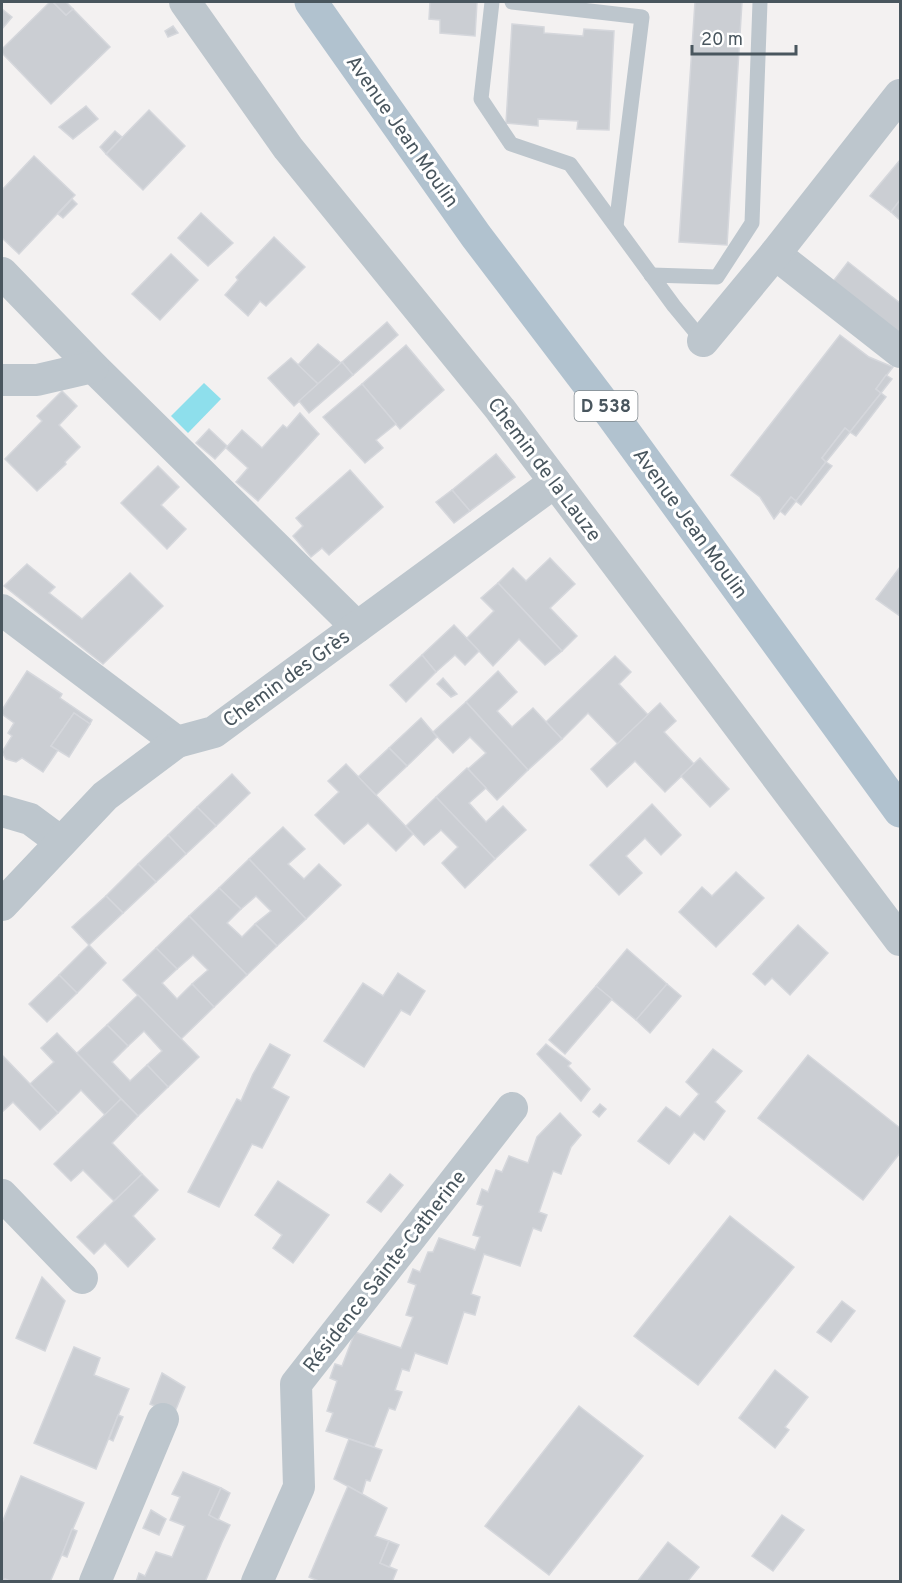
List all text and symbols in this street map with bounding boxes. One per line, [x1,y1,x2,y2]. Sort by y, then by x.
scale bar [692,18,796,56]
text: 20 m [701,29,743,52]
street label: Avenue Jean Moulin [339,51,464,213]
road number: D 538 [574,391,638,421]
street label: Chemin de la Lauze [481,393,606,548]
street label: Avenue Jean Moulin [626,444,753,605]
street label: Chemin des Grès [218,625,356,735]
street label: Résidence Sainte-Catherine [298,1166,473,1379]

